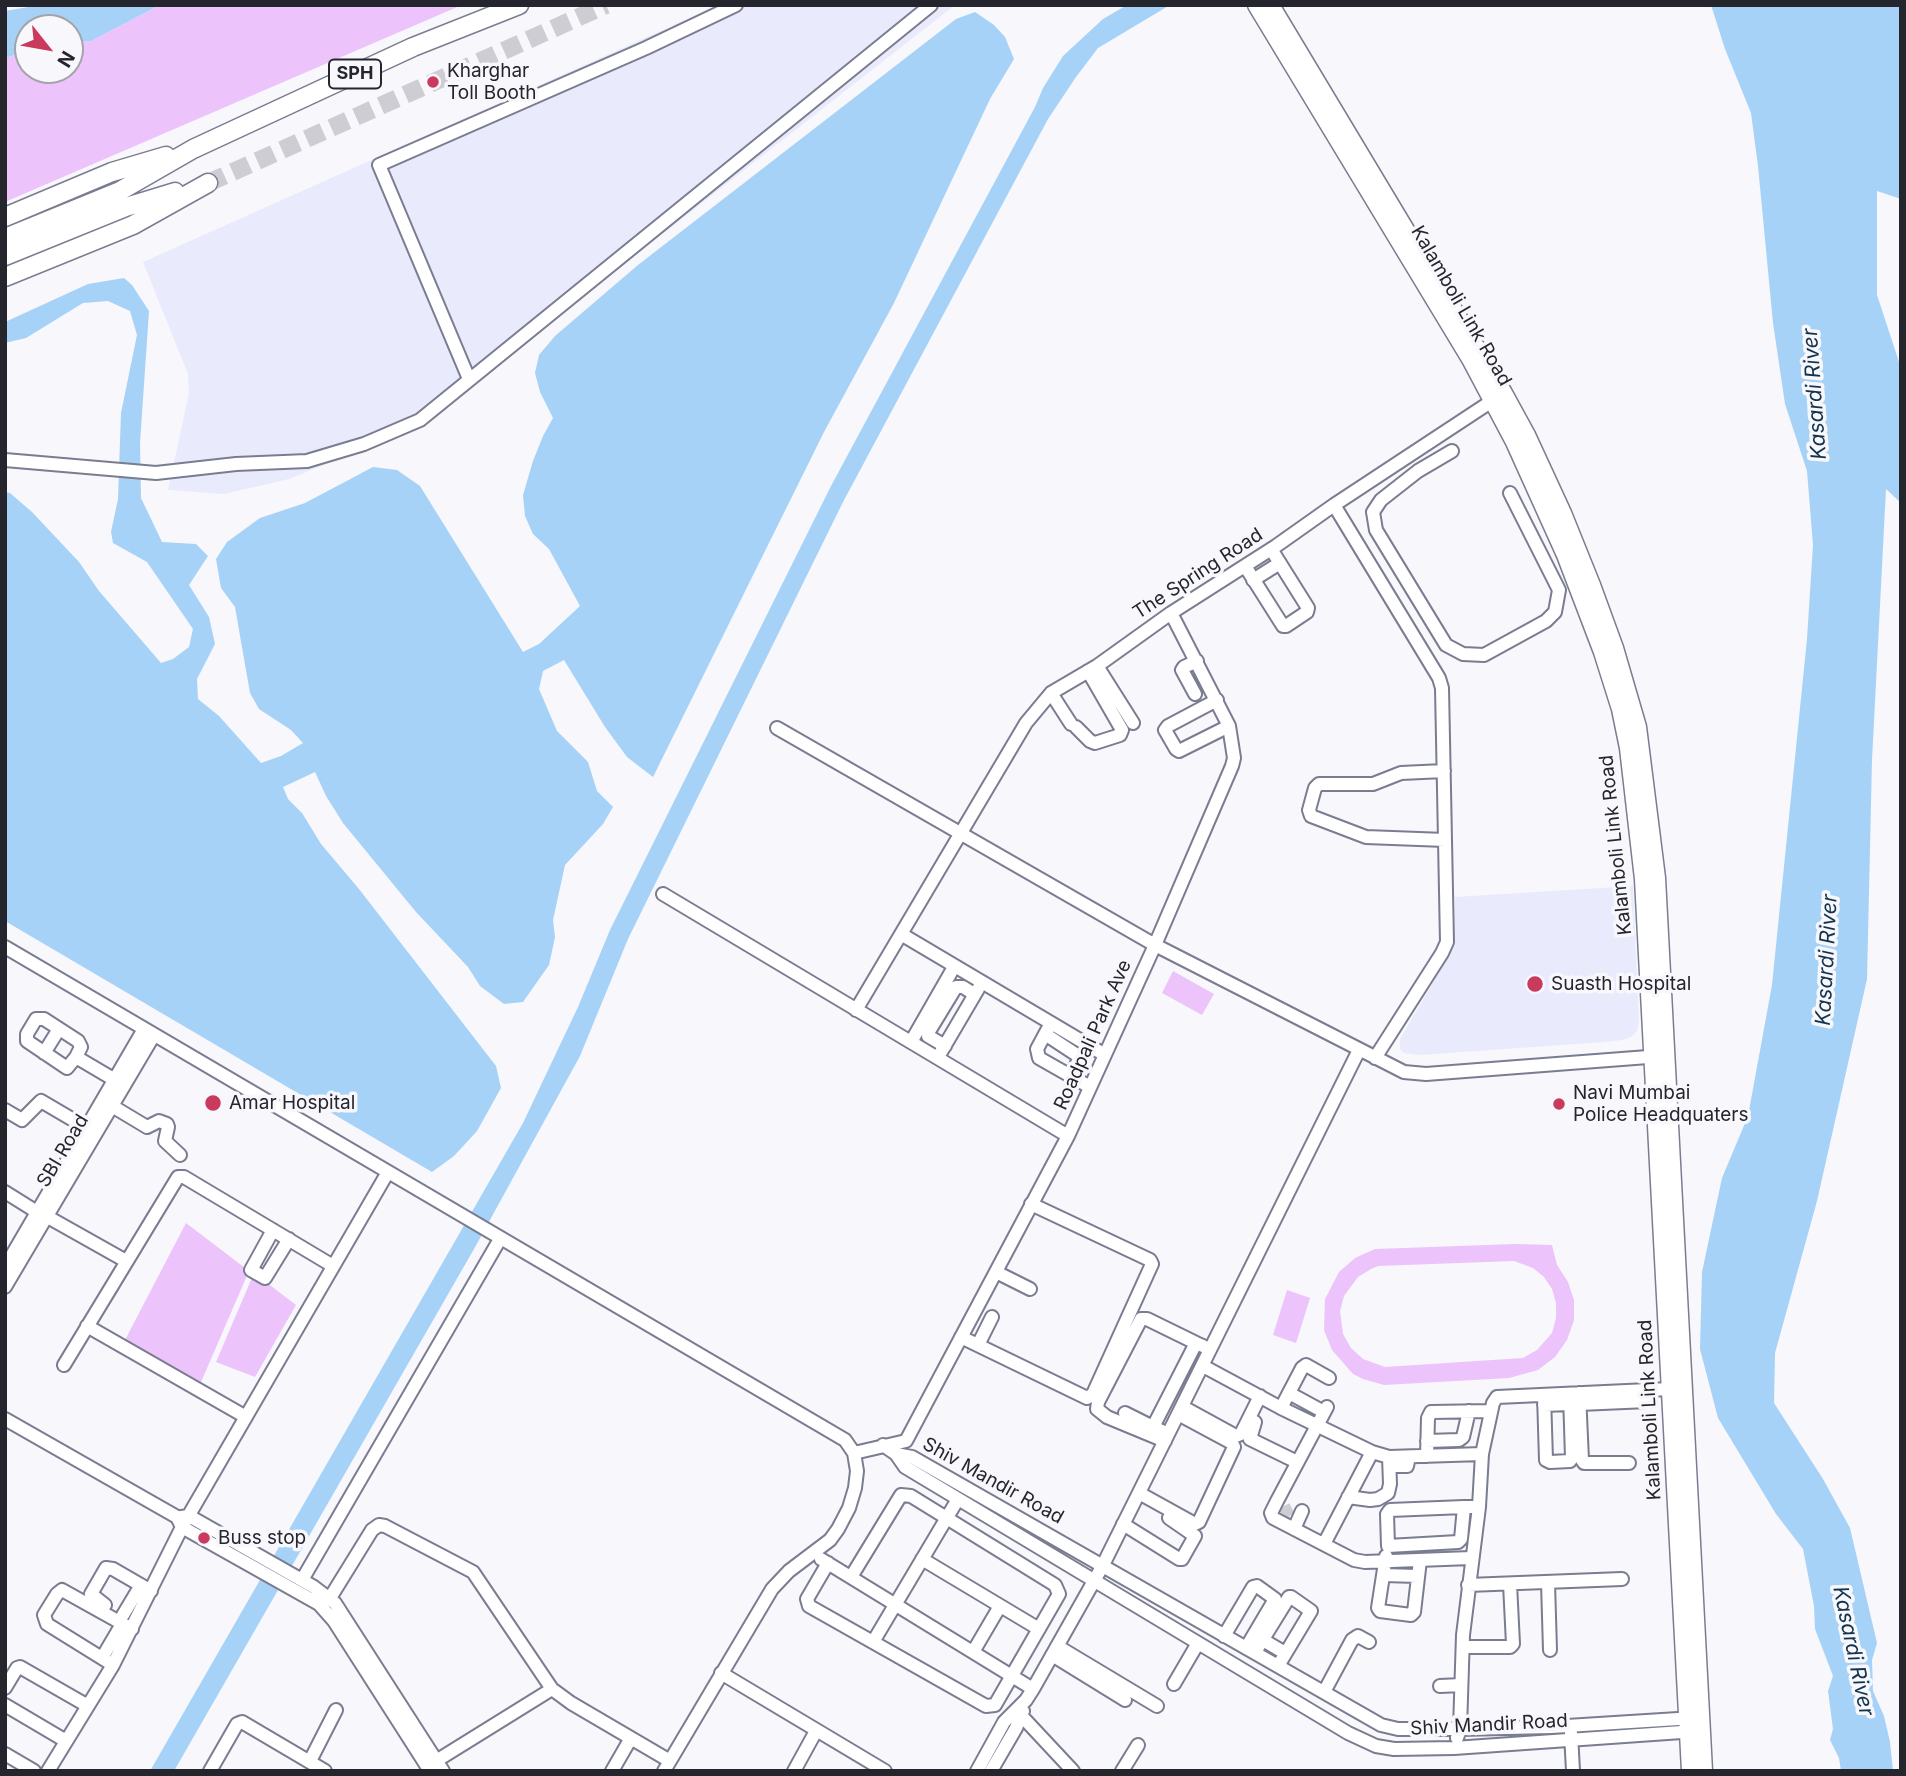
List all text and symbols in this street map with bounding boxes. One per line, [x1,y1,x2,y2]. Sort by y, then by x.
north arrow [14,14,84,84]
text: N [52,47,79,71]
road number: SPH [329,60,381,88]
place label: Kharghar Toll Booth [447,60,536,104]
marker: Kharghar Toll Booth [425,74,441,90]
street label: Kalamboli Link Road [1406,222,1516,390]
water label: Kasardi River [1798,327,1832,461]
street label: The Spring Road [1129,524,1267,624]
street label: Kalamboli Link Road [1595,754,1637,936]
water label: Kasardi River [1811,894,1843,1026]
street label: Roadpali Park Ave [1050,956,1136,1114]
place label: Suasth Hospital [1551,973,1691,995]
marker: Suasth Hospital [1525,974,1545,994]
place label: Navi Mumbai Police Headquaters [1573,1082,1748,1126]
place label: Amar Hospital [229,1092,355,1114]
marker: Amar Hospital [203,1093,223,1113]
marker: Navi Mumbai Police Headquaters [1551,1096,1567,1112]
street label: SBI Road [32,1110,94,1192]
street label: Kalamboli Link Road [1634,1319,1666,1501]
street label: Shiv Mandir Road [919,1433,1067,1529]
place label: Buss stop [218,1527,306,1549]
marker: Buss stop [196,1530,212,1546]
water label: Kasardi River [1827,1584,1879,1718]
street label: Shiv Mandir Road [1410,1709,1568,1741]

